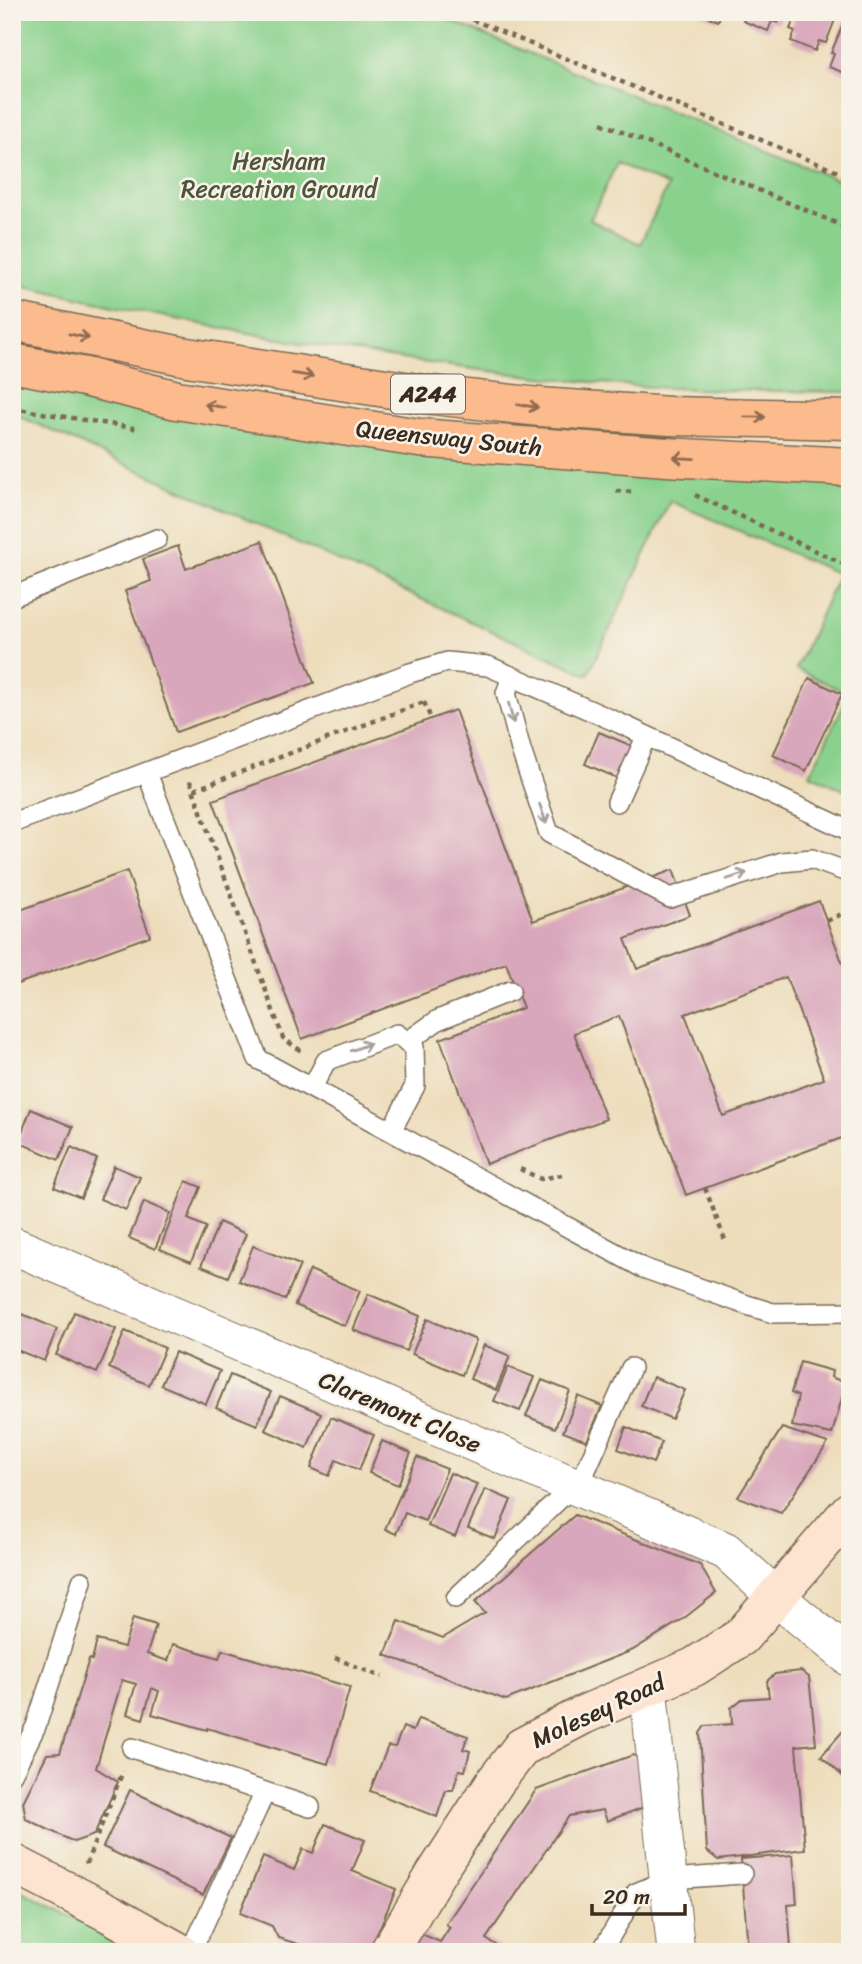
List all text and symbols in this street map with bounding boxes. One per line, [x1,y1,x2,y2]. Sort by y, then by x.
park label: Hersham Recreation Ground [181,140,379,210]
one-way arrow [67,330,90,343]
one-way arrow [291,368,314,381]
road number: A244 [391,374,465,414]
one-way arrow [204,399,226,412]
one-way arrow [516,400,539,413]
street label: Queensway South [354,407,544,469]
one-way arrow [744,410,767,424]
one-way arrow [673,451,696,464]
one-way arrow [505,701,518,724]
one-way arrow [538,803,550,825]
one-way arrow [726,869,748,882]
one-way arrow [350,1040,372,1053]
street label: Claremont Close [312,1359,488,1465]
street label: Molesey Road [524,1661,674,1760]
scale bar [592,1873,685,1917]
text: 20 m [603,1878,650,1916]

